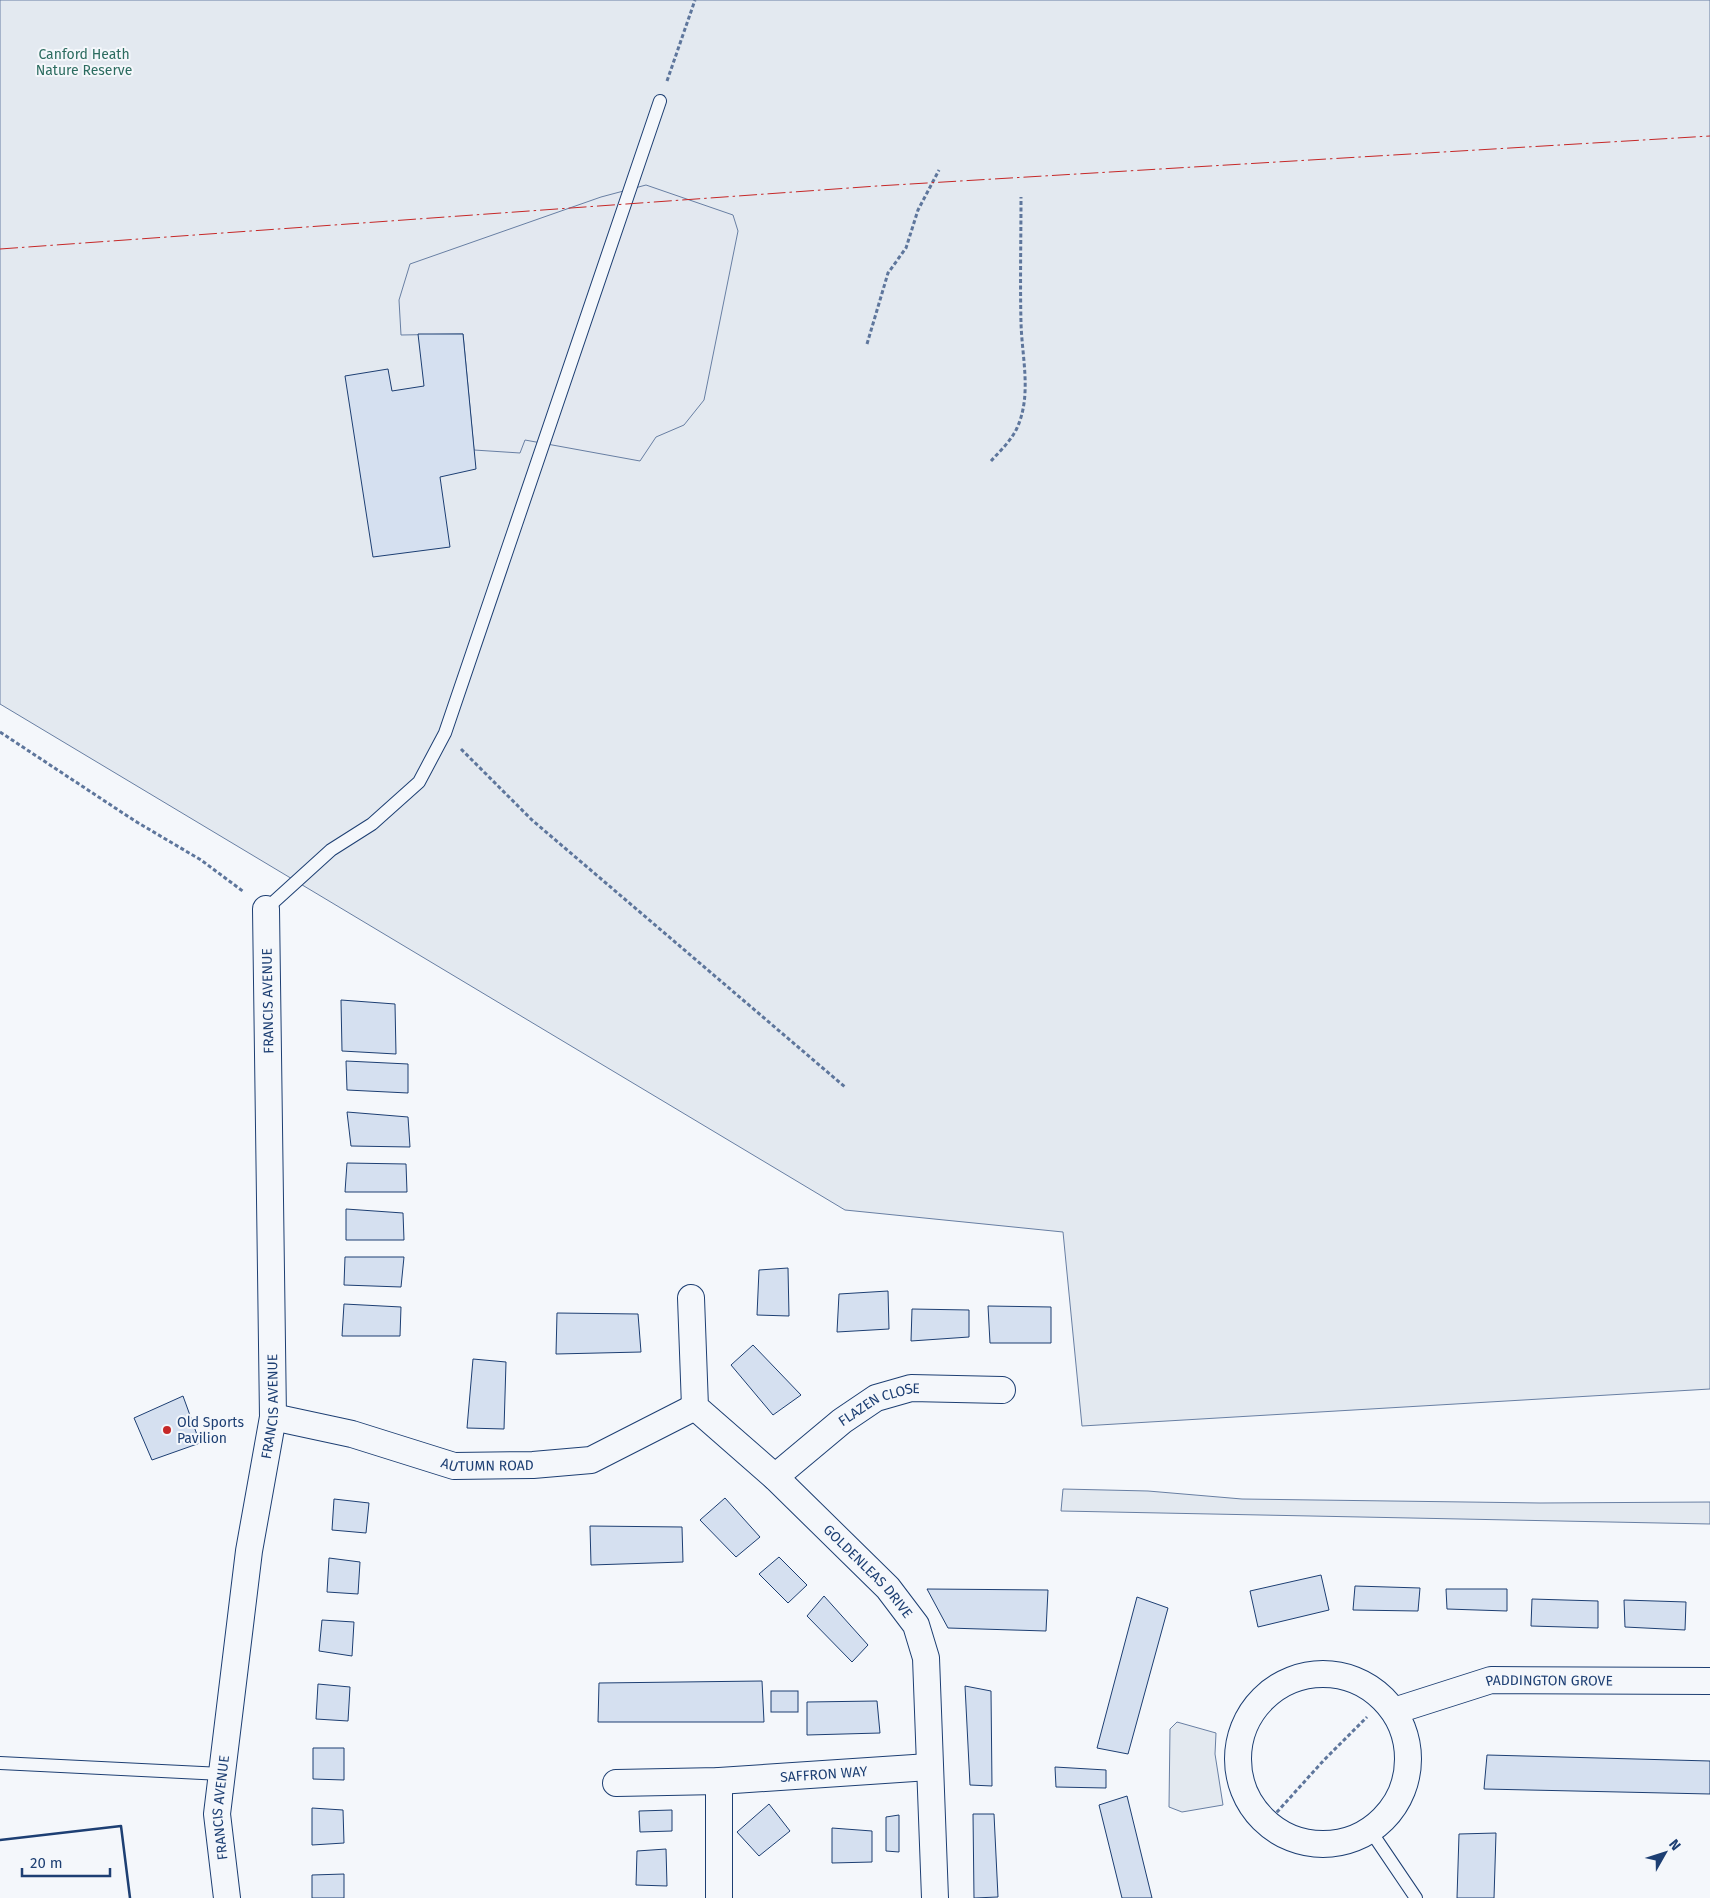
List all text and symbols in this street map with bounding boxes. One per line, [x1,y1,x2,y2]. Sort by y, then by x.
park label: Canford Heath Nature Reserve [36,46,132,79]
street label: FRANCIS AVENUE [259,948,277,1054]
street label: FRANCIS AVENUE [257,1354,282,1460]
street label: FLAZEN CLOSE [835,1379,920,1430]
place label: Old Sports Pavilion [177,1414,244,1447]
marker: Old Sports Pavilion [161,1424,173,1436]
street label: AUTUMN ROAD [439,1454,534,1475]
street label: GOLDENLEAS DRIVE [820,1521,916,1621]
street label: PADDINGTON GROVE [1483,1671,1613,1690]
street label: FRANCIS AVENUE [208,1754,233,1861]
street label: SAFFRON WAY [780,1763,868,1785]
north arrow [1640,1828,1690,1878]
text: N [1665,1836,1684,1854]
scale bar [22,1846,110,1878]
text: 20 m [30,1854,63,1872]

